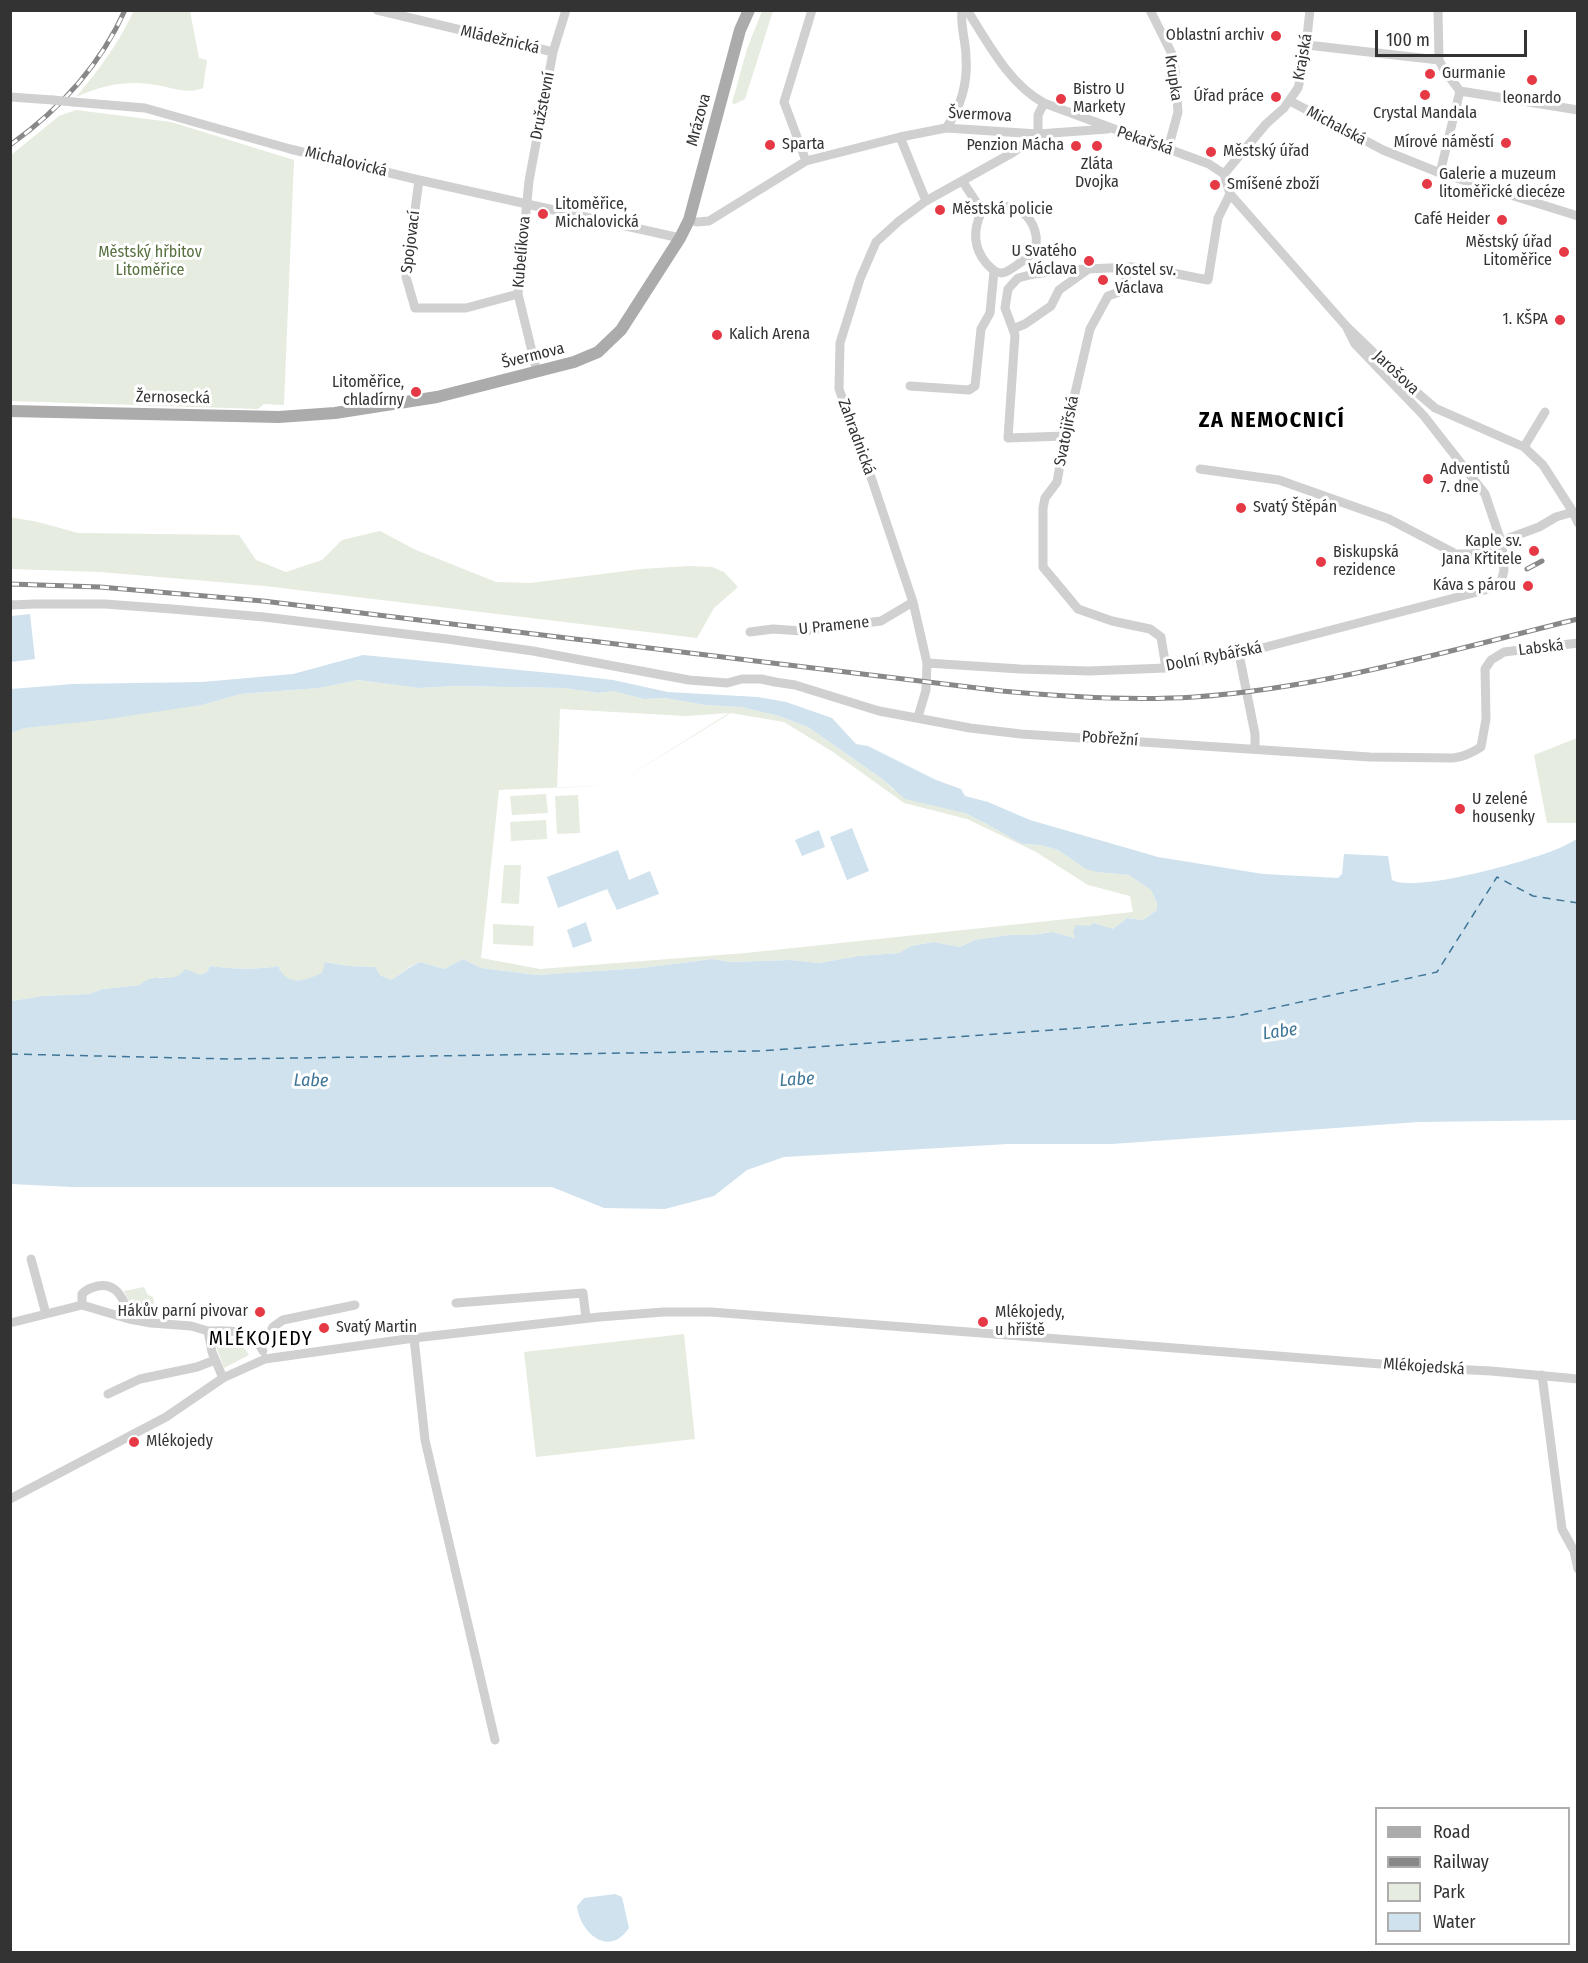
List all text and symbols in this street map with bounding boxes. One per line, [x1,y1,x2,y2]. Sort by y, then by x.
scale bar [1378,18,1530,56]
street label: Mládežnická [459,22,541,58]
place label: Oblastní archiv [1166,26,1264,46]
marker: Oblastní archiv [1269,29,1283,43]
text: 100 m [1386,29,1430,51]
street label: Krajská [1289,32,1317,82]
street label: Krupka [1160,54,1186,102]
place label: Gurmanie [1442,64,1506,84]
marker: Gurmanie [1423,67,1437,81]
street label: Družstevní [527,70,559,142]
marker: leonardo [1525,73,1539,87]
place label: Bistro U Markety [1073,80,1125,118]
place label: Úřad práce [1193,87,1264,107]
marker: Crystal Mandala [1418,88,1432,102]
place label: leonardo [1503,89,1561,109]
marker: Úřad práce [1269,90,1283,104]
street label: Mrázova [683,92,715,148]
marker: Bistro U Markety [1054,92,1068,106]
street label: Michalská [1303,102,1369,150]
street label: Švermova [948,104,1012,126]
place label: Crystal Mandala [1373,104,1477,124]
street label: Pekařská [1114,122,1176,160]
place label: Mírové náměstí [1394,133,1494,153]
place label: Sparta [782,135,825,155]
place label: Penzion Mácha [966,136,1064,156]
marker: Mírové náměstí [1499,136,1513,150]
marker: Sparta [763,138,777,152]
marker: Penzion Mácha [1069,139,1083,153]
marker: Zláta Dvojka [1090,139,1104,153]
place label: Městský úřad [1223,142,1309,162]
street label: Michalovická [303,143,389,181]
marker: Městský úřad [1204,145,1218,159]
place label: Zláta Dvojka [1075,155,1119,193]
place label: Galerie a muzeum litoměřické diecéze [1439,165,1565,203]
place label: Smíšené zboží [1227,175,1320,195]
marker: Galerie a muzeum litoměřické diecéze [1420,177,1434,191]
marker: Smíšené zboží [1208,178,1222,192]
place label: Litoměřice, Michalovická [555,195,639,233]
place label: Městská policie [952,200,1053,220]
marker: Městská policie [933,203,947,217]
marker: Litoměřice, Michalovická [536,207,550,221]
street label: Spojovací [398,210,424,274]
place label: Café Heider [1414,210,1490,230]
marker: Café Heider [1495,213,1509,227]
street label: Kubelíkova [509,215,535,289]
place label: Městský úřad Litoměřice [1466,233,1552,271]
place label: U Svatého Václava [1012,242,1077,280]
park label: Městský hřbitov Litoměřice [98,243,202,281]
marker: Městský úřad Litoměřice [1557,245,1571,259]
marker: U Svatého Václava [1082,254,1096,268]
place label: Kostel sv. Václava [1115,261,1176,299]
marker: Kostel sv. Václava [1096,273,1110,287]
place label: 1. KŠPA [1503,310,1548,330]
marker: 1. KŠPA [1553,313,1567,327]
place label: Kalich Arena [729,325,810,345]
marker: Kalich Arena [710,328,724,342]
street label: Švermova [500,339,566,373]
street label: Jarošova [1369,347,1423,399]
place label: Litoměřice, chladírny [332,373,404,411]
marker: Litoměřice, chladírny [409,385,423,399]
street label: Žernosecká [136,388,210,408]
street label: Svatojiřská [1051,394,1083,468]
street label: Zahradnická [833,396,879,478]
district label: ZA NEMOCNICÍ [1199,408,1345,434]
place label: Adventistů 7. dne [1440,460,1510,498]
marker: Adventistů 7. dne [1421,472,1435,486]
place label: Svatý Štěpán [1253,498,1337,518]
marker: Svatý Štěpán [1234,501,1248,515]
place label: Kaple sv. Jana Křtitele [1442,532,1522,570]
place label: Biskupská rezidence [1333,543,1399,581]
marker: Kaple sv. Jana Křtitele [1527,544,1541,558]
marker: Biskupská rezidence [1314,555,1328,569]
place label: Káva s párou [1433,576,1516,596]
marker: Káva s párou [1521,579,1535,593]
street label: U Pramene [798,613,870,639]
street label: Labská [1517,636,1565,660]
street label: Dolní Rybářská [1164,638,1264,676]
street label: Pobřežní [1081,727,1139,751]
place label: U zelené housenky [1472,790,1535,828]
marker: U zelené housenky [1453,802,1467,816]
water label: Labe [1261,1019,1299,1045]
water label: Labe [779,1068,815,1092]
water label: Labe [293,1070,329,1092]
place label: Hákův parní pivovar [118,1302,248,1322]
place label: Mlékojedy, u hřiště [995,1303,1065,1341]
marker: Hákův parní pivovar [253,1305,267,1319]
marker: Mlékojedy, u hřiště [976,1315,990,1329]
place label: Svatý Martin [336,1318,417,1338]
marker: Svatý Martin [317,1321,331,1335]
district label: MLÉKOJEDY [209,1327,313,1351]
street label: Mlékojedská [1383,1355,1465,1379]
place label: Mlékojedy [146,1432,213,1452]
marker: Mlékojedy [127,1435,141,1449]
legend [1375,1807,1570,1945]
text: Road [1433,1821,1470,1843]
text: Railway [1433,1851,1489,1873]
text: Park [1433,1881,1465,1903]
text: Water [1433,1911,1476,1933]

